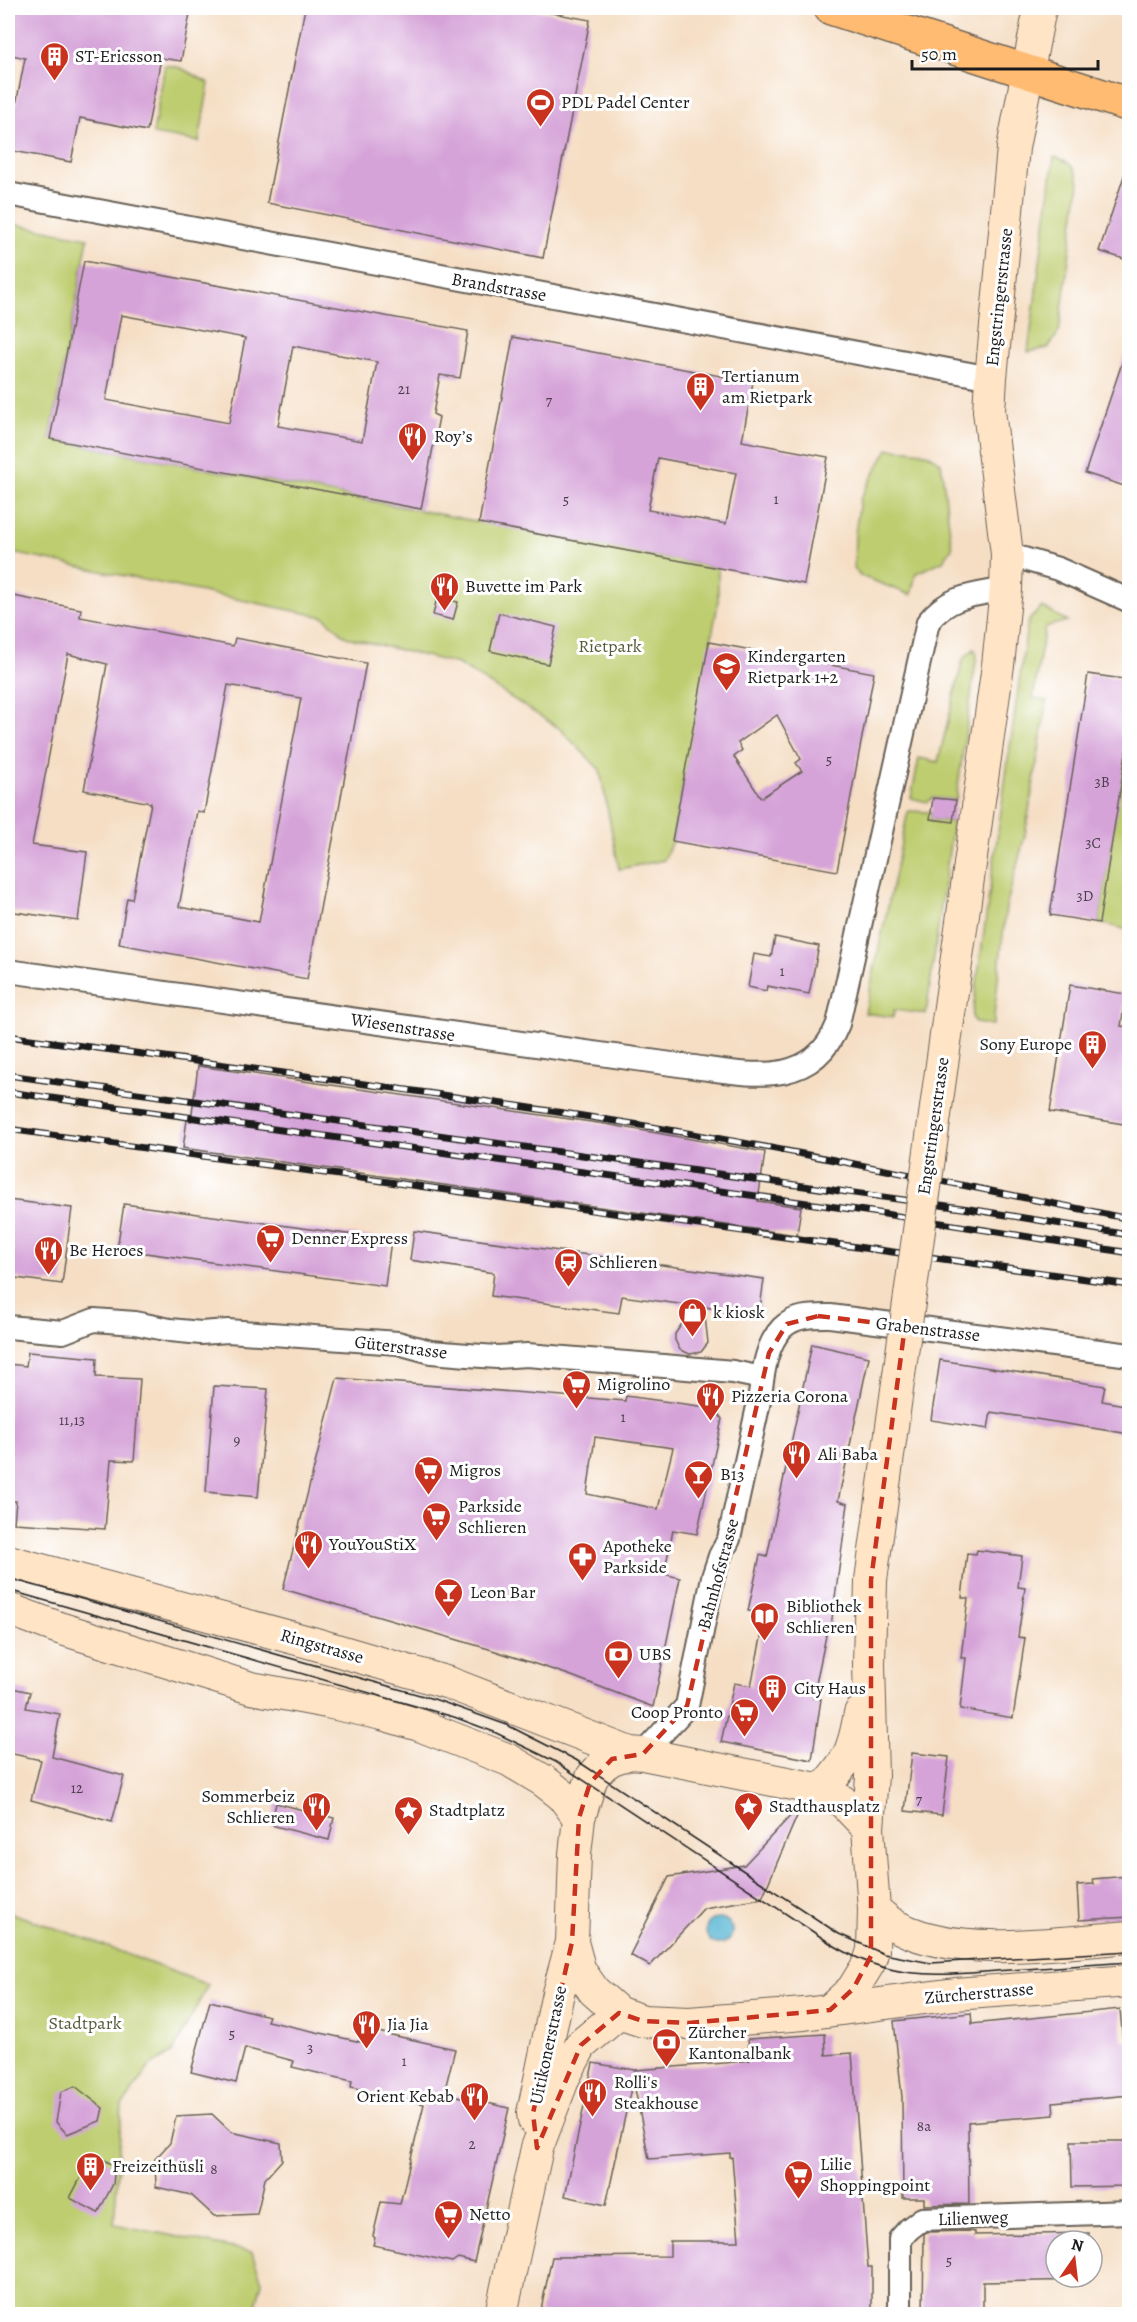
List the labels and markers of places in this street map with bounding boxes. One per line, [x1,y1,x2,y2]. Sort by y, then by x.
building icon: ST-Ericsson [38,40,70,82]
place label: ST-Ericsson [75,44,163,68]
sports icon: PDL Padel Center [524,86,556,128]
place label: PDL Padel Center [561,90,690,114]
place label: Tertianum am Rietpark [722,364,813,409]
building icon: Tertianum am Rietpark [685,370,717,412]
restaurant icon: Roy’s [397,420,429,462]
place label: Roy’s [434,424,473,448]
restaurant icon: Buvette im Park [428,570,460,612]
place label: Buvette im Park [465,574,582,598]
place label: Kindergarten Rietpark 1+2 [747,644,846,689]
school or university icon: Kindergarten Rietpark 1+2 [710,650,742,692]
building icon: Sony Europe [1077,1028,1109,1070]
place label: Sony Europe [979,1032,1072,1056]
supermarket icon: Denner Express [254,1222,286,1264]
place label: Denner Express [291,1226,408,1250]
restaurant icon: Be Heroes [32,1234,64,1276]
place label: Be Heroes [69,1238,143,1262]
station icon: Schlieren [552,1246,584,1288]
place label: Schlieren [589,1250,658,1274]
shop icon: k kiosk [676,1296,708,1338]
place label: k kiosk [713,1300,765,1324]
supermarket icon: Migrolino [560,1368,592,1410]
place label: Migrolino [597,1372,670,1396]
restaurant icon: Pizzeria Corona [694,1380,726,1422]
place label: Pizzeria Corona [731,1384,849,1408]
restaurant icon: Ali Baba [781,1438,813,1480]
place label: Ali Baba [817,1442,878,1466]
supermarket icon: Migros [412,1454,444,1496]
place label: Migros [449,1458,501,1482]
bar icon: B13 [683,1458,715,1500]
place label: B13 [720,1462,744,1486]
place label: Parkside Schlieren [458,1494,527,1539]
supermarket icon: Parkside Schlieren [421,1500,453,1542]
restaurant icon: YouYouStiX [292,1528,324,1570]
place label: YouYouStiX [328,1532,416,1556]
place label: Apotheke Parkside [602,1534,672,1579]
pharmacy icon: Apotheke Parkside [566,1540,598,1582]
bar icon: Leon Bar [433,1576,465,1618]
place label: Leon Bar [470,1580,536,1604]
place label: Bibliothek Schlieren [786,1594,862,1639]
library icon: Bibliothek Schlieren [749,1600,781,1642]
bank icon: UBS [602,1638,634,1680]
place label: UBS [639,1642,672,1666]
building icon: City Haus [757,1672,789,1714]
place label: City Haus [794,1676,866,1700]
supermarket icon: Coop Pronto [728,1696,760,1738]
place label: Coop Pronto [631,1700,723,1724]
place label: Sommerbeiz Schlieren [201,1784,295,1829]
restaurant icon: Sommerbeiz Schlieren [300,1790,332,1832]
place icon: Stadthausplatz [732,1790,764,1832]
place icon: Stadtplatz [392,1794,424,1836]
place label: Stadthausplatz [769,1794,880,1818]
place label: Stadtplatz [429,1798,505,1822]
restaurant icon: Jia Jia [350,2008,382,2050]
place label: Jia Jia [387,2012,429,2036]
place label: Zürcher Kantonalbank [688,2020,791,2065]
bank icon: Zürcher Kantonalbank [651,2026,683,2068]
place label: Rolli's Steakhouse [614,2070,699,2115]
restaurant icon: Rolli's Steakhouse [577,2076,609,2118]
restaurant icon: Orient Kebab [459,2080,491,2122]
place label: Orient Kebab [357,2084,454,2108]
building icon: Freizeithüsli [75,2150,107,2192]
place label: Lilie Shoppingpoint [820,2152,930,2197]
place label: Freizeithüsli [112,2154,204,2178]
supermarket icon: Lilie Shoppingpoint [783,2158,815,2200]
supermarket icon: Netto [432,2198,464,2240]
place label: Netto [469,2202,511,2226]

